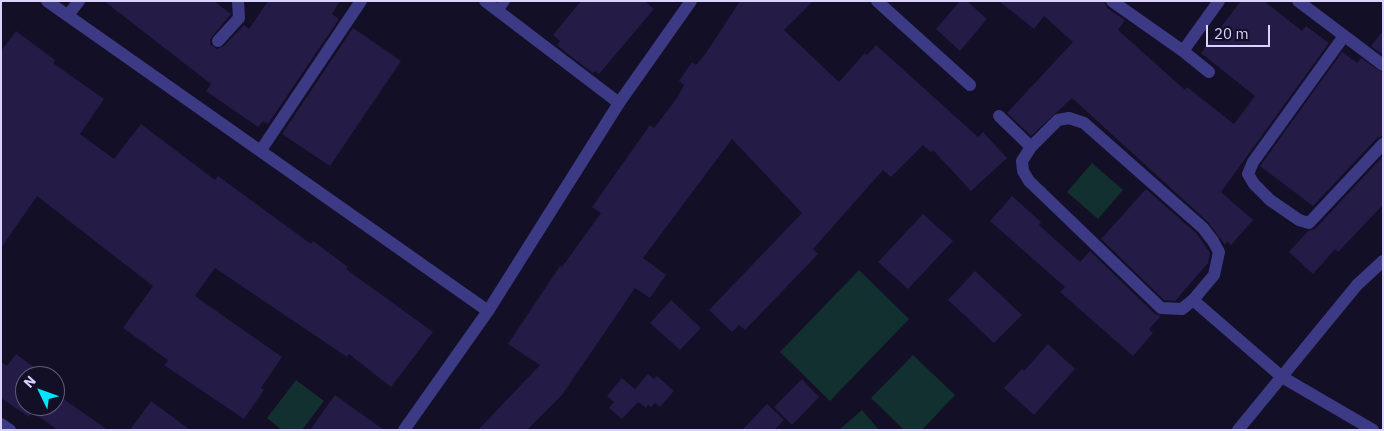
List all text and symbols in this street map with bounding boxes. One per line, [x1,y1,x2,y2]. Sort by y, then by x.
scale bar [1209,15,1273,47]
text: 20 m [1214,24,1249,43]
north arrow [15,366,65,416]
text: N [20,372,40,391]

